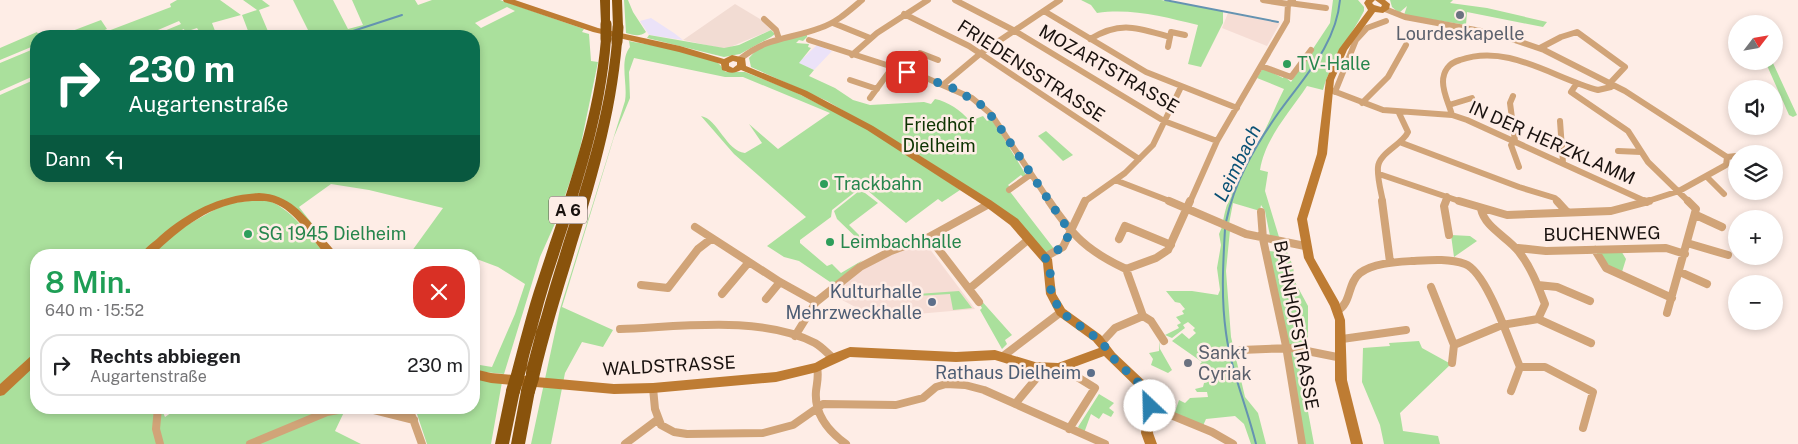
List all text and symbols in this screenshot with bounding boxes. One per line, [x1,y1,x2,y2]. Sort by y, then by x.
marker: Lourdeskapelle [1454,9,1466,21]
street label: FRIEDENSSTRASSE [954,15,1109,126]
north arrow [1728,15,1782,70]
map controls [1728,15,1783,330]
street label: MOZARTSTRASSE [1035,20,1183,117]
place label: Lourdeskapelle [1396,23,1524,44]
text: 230 m [128,49,235,90]
icon: right [45,50,110,115]
pin [886,51,928,93]
place label: TV-Halle [1297,53,1370,74]
icon: arrive [893,58,921,86]
marker: TV-Halle [1281,58,1293,70]
button: sound [1728,80,1783,135]
text: Augartenstraße [128,91,289,117]
street label: IN DER HERZKLAMM [1466,96,1639,189]
park label: Friedhof Dielheim [902,114,976,156]
water label: Leimbach [1209,121,1265,205]
icon: left [101,145,129,173]
button: layers [1728,145,1783,200]
text: Dann [45,148,91,170]
place label: Trackbahn [834,173,922,194]
marker: Trackbahn [818,178,830,190]
road number: A 6 [549,196,587,224]
button: + [1728,210,1783,265]
street label: BUCHENWEG [1543,222,1661,245]
place label: SG 1945 Dielheim [258,223,406,244]
marker: SG 1945 Dielheim [242,228,254,240]
place label: Leimbachhalle [840,231,962,252]
marker: Leimbachhalle [824,236,836,248]
street label: BAHNHOFSTRASSE [1270,238,1323,411]
text: 8 Min. [45,264,132,300]
button: close [413,266,465,318]
button: − [1728,275,1783,330]
place label: Kulturhalle Mehrzweckhalle [785,281,922,323]
marker: Kulturhalle Mehrzweckhalle [926,296,938,308]
text: 640 m · 15:52 [45,301,144,320]
place label: Sankt Cyriak [1198,342,1252,384]
text: Rechts abbiegen [90,345,241,367]
icon: right [47,351,75,379]
street label: WALDSTRASSE [602,352,736,379]
text: 230 m [407,354,463,376]
marker: Sankt Cyriak [1182,357,1194,369]
place label: Rathaus Dielheim [935,362,1081,383]
text: Augartenstraße [90,367,207,386]
marker: Rathaus Dielheim [1085,367,1097,379]
position arrow [1123,379,1175,431]

